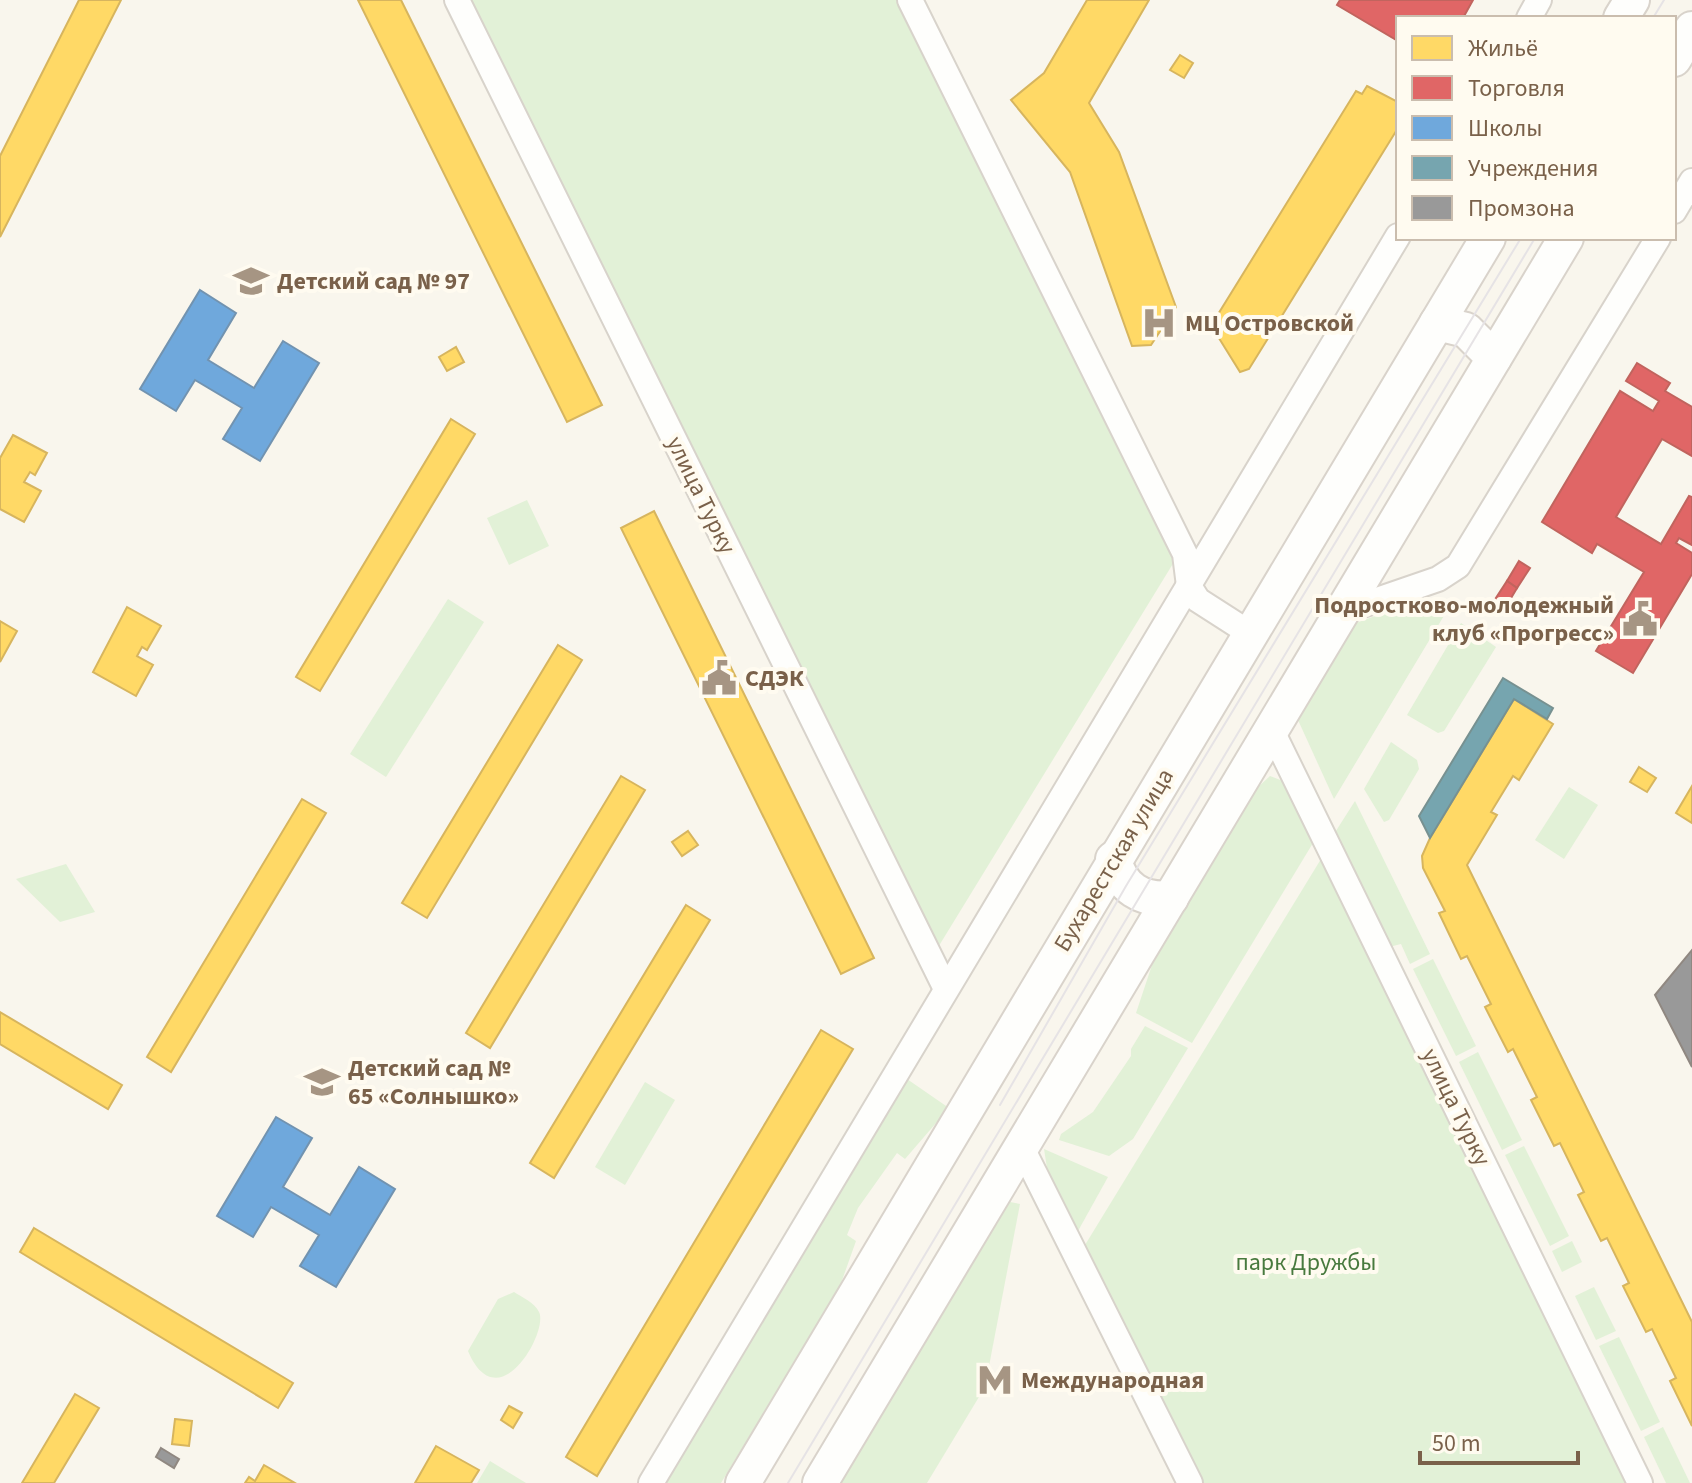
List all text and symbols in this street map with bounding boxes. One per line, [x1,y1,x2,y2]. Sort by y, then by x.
legend [1396,16,1676,240]
text: Жильё [1468,31,1538,66]
text: Торговля [1468,71,1565,106]
text: Школы [1468,111,1542,146]
text: Учреждения [1468,151,1598,186]
text: Промзона [1468,191,1575,226]
school or university icon: Детский сад № 97 [232,262,270,300]
place label: Детский сад № 97 [277,264,470,299]
hospital icon: МЦ Островской [1140,304,1178,342]
place label: МЦ Островской [1185,306,1354,341]
street label: улица Турку [657,430,745,560]
place label: Подростково-молодежный клуб «Прогресс» [1314,588,1614,651]
public building icon: Подростково-молодежный клуб «Прогресс» [1621,600,1659,638]
public building icon: СДЭК [700,659,738,697]
place label: СДЭК [745,661,804,696]
street label: Бухарестская улица [1045,762,1183,958]
street label: улица Турку [1412,1042,1500,1172]
place label: Детский сад № 65 «Солнышко» [348,1051,519,1114]
school or university icon: Детский сад № 65 «Солнышко» [303,1063,341,1101]
park label: парк Дружбы [1236,1245,1377,1280]
metro station icon: Международная [976,1361,1014,1399]
place label: Международная [1021,1363,1204,1398]
scale bar [1420,1415,1578,1465]
text: 50 m [1432,1426,1481,1461]

